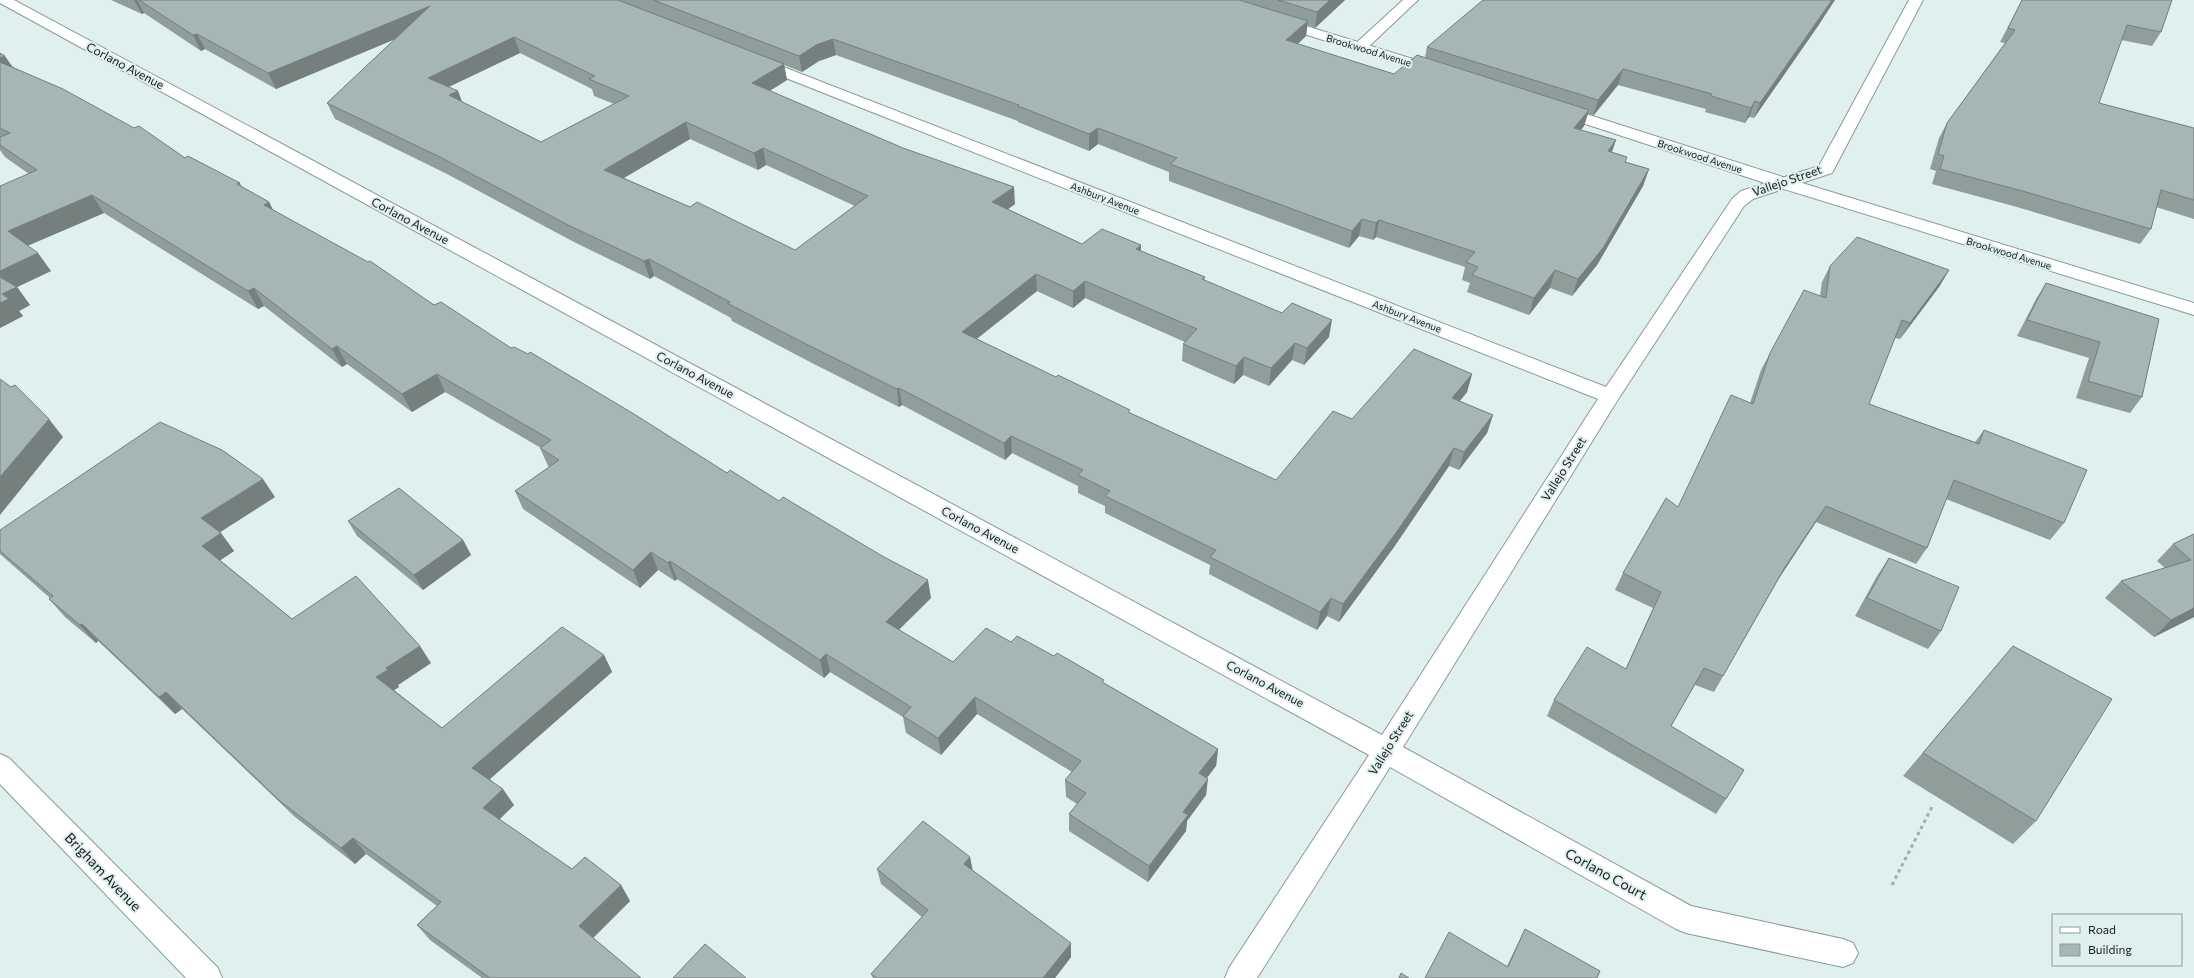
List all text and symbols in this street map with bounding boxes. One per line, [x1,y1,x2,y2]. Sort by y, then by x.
street label: Brookwood Avenue [1325,31,1413,69]
street label: Corlano Avenue [84,39,167,91]
street label: Brookwood Avenue [1656,137,1744,175]
street label: Vallejo Street [1750,162,1823,199]
street label: Ashbury Avenue [1069,179,1141,217]
street label: Corlano Avenue [369,194,452,246]
street label: Brookwood Avenue [1965,234,2053,272]
street label: Ashbury Avenue [1371,297,1443,335]
street label: Corlano Avenue [654,348,737,400]
street label: Vallejo Street [1538,434,1588,503]
street label: Corlano Avenue [939,503,1022,555]
street label: Corlano Avenue [1224,657,1307,709]
street label: Vallejo Street [1365,708,1415,777]
street label: Brigham Avenue [62,829,145,915]
street label: Corlano Court [1562,844,1650,903]
legend [2052,914,2182,966]
text: Road [2088,922,2116,936]
text: Building [2088,942,2132,956]

